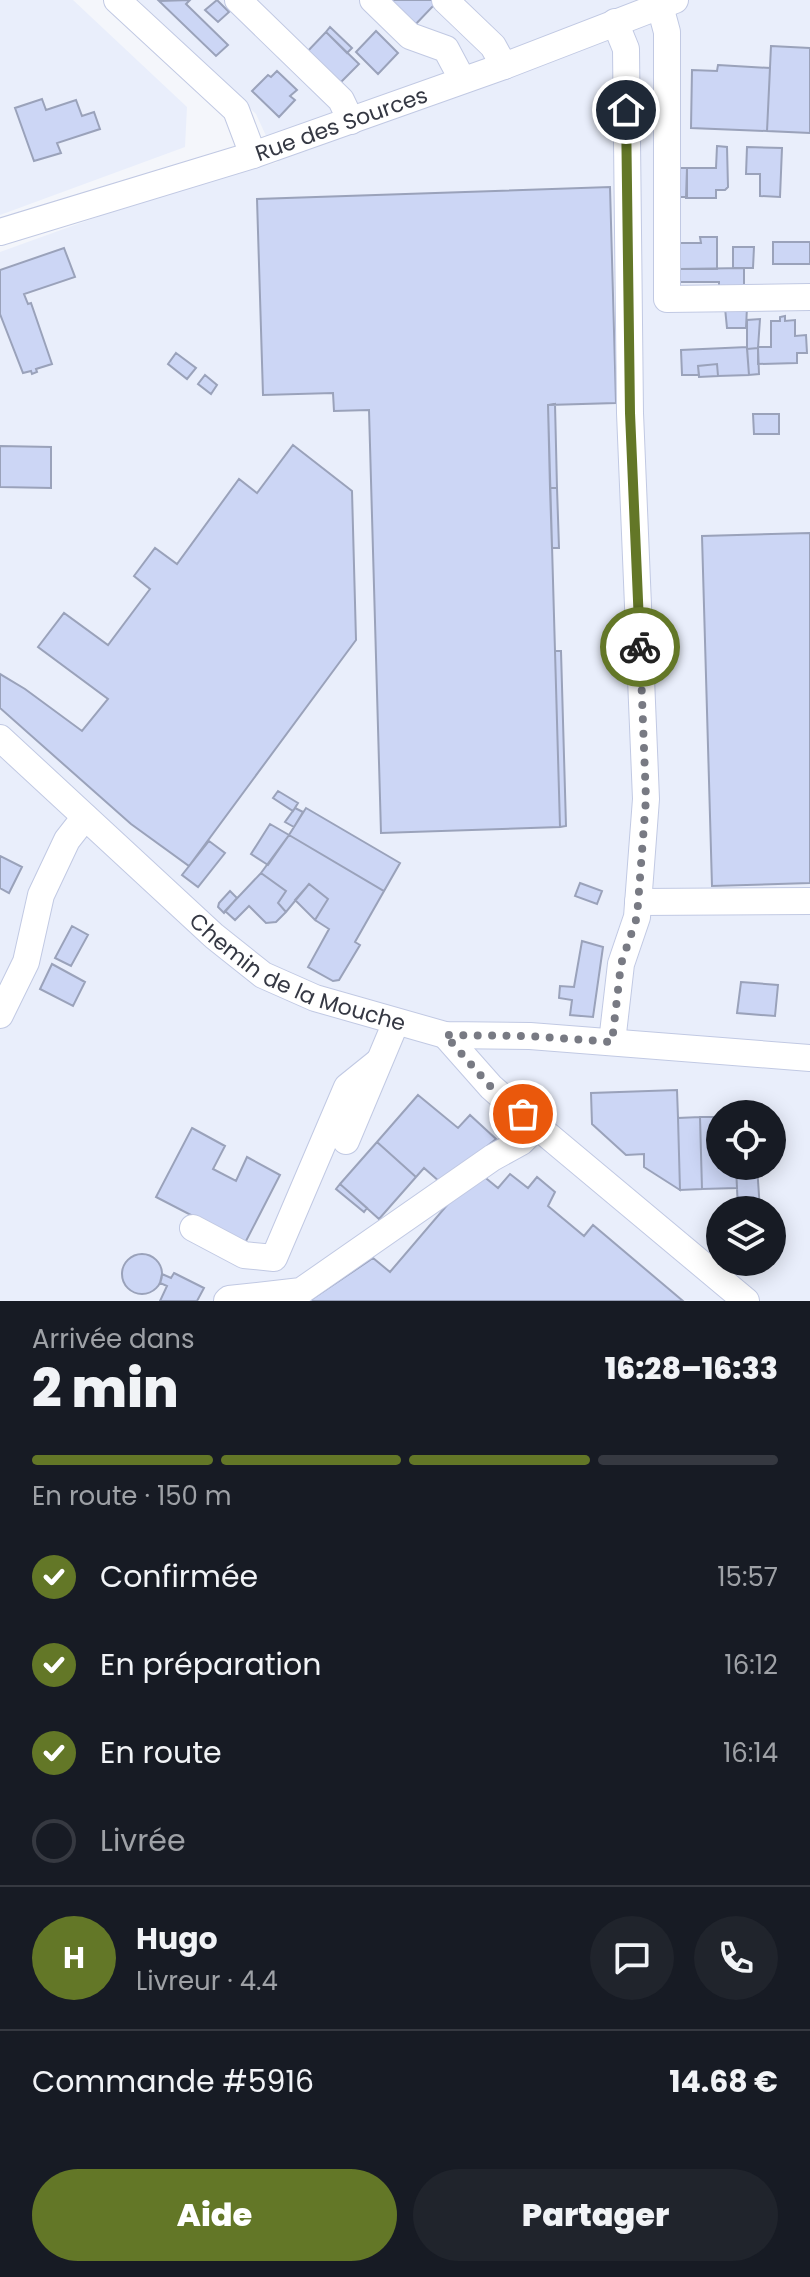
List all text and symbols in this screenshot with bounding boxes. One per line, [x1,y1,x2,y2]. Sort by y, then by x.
pin [592,76,660,144]
street label: Rue des Sources [251,79,431,169]
icon: home [604,88,648,132]
courier [600,607,680,687]
icon: bike [618,625,662,669]
street label: Chemin de la Mouche [183,905,409,1039]
pin [489,1080,557,1148]
icon: bag [501,1092,545,1136]
map controls [706,1100,786,1276]
button: locate [706,1100,786,1180]
button: layers [706,1196,786,1276]
text: Arrivée dans [32,1321,194,1357]
text: 16:28–16:33 [605,1347,778,1390]
text: 2 min [32,1352,179,1425]
text: En route · 150 m [32,1478,232,1514]
icon: check [32,1555,76,1599]
text: Confirmée [100,1555,258,1598]
text: 15:57 [717,1559,778,1595]
icon: check [32,1643,76,1687]
text: En préparation [100,1643,321,1686]
text: 16:12 [724,1647,778,1683]
icon: check [32,1731,76,1775]
text: En route [100,1731,222,1774]
text: 16:14 [723,1735,778,1771]
text: Livrée [100,1819,186,1862]
button: chat [590,1916,674,2000]
button: phone [694,1916,778,2000]
text: Hugo [136,1917,218,1960]
text: H [63,1936,85,1979]
text: Livreur · 4.4 [136,1963,278,1999]
text: Commande #5916 [32,2060,314,2103]
text: 14.68 € [669,2060,778,2103]
button: Aide [32,2169,397,2261]
button: Partager [413,2169,778,2261]

